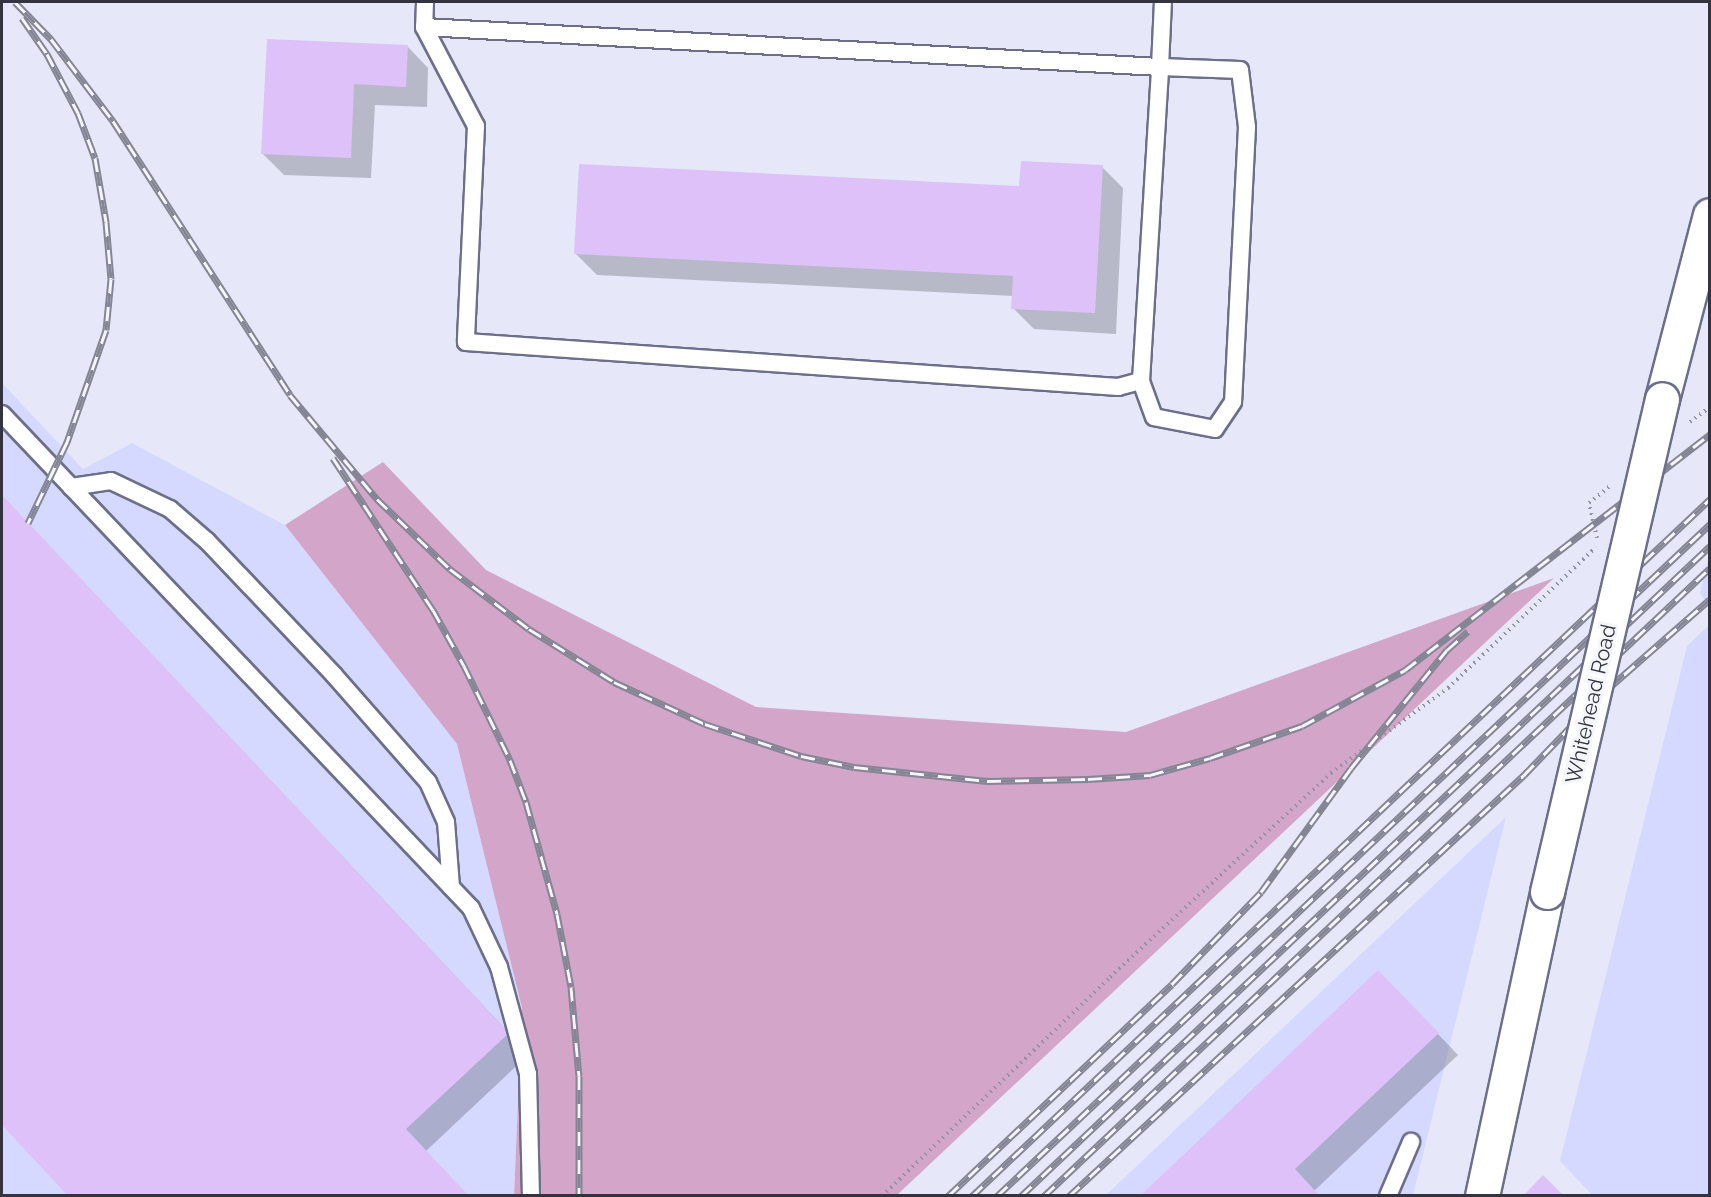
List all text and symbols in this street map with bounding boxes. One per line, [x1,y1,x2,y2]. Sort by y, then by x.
street label: Whitehead Road [1560,622,1622,786]

